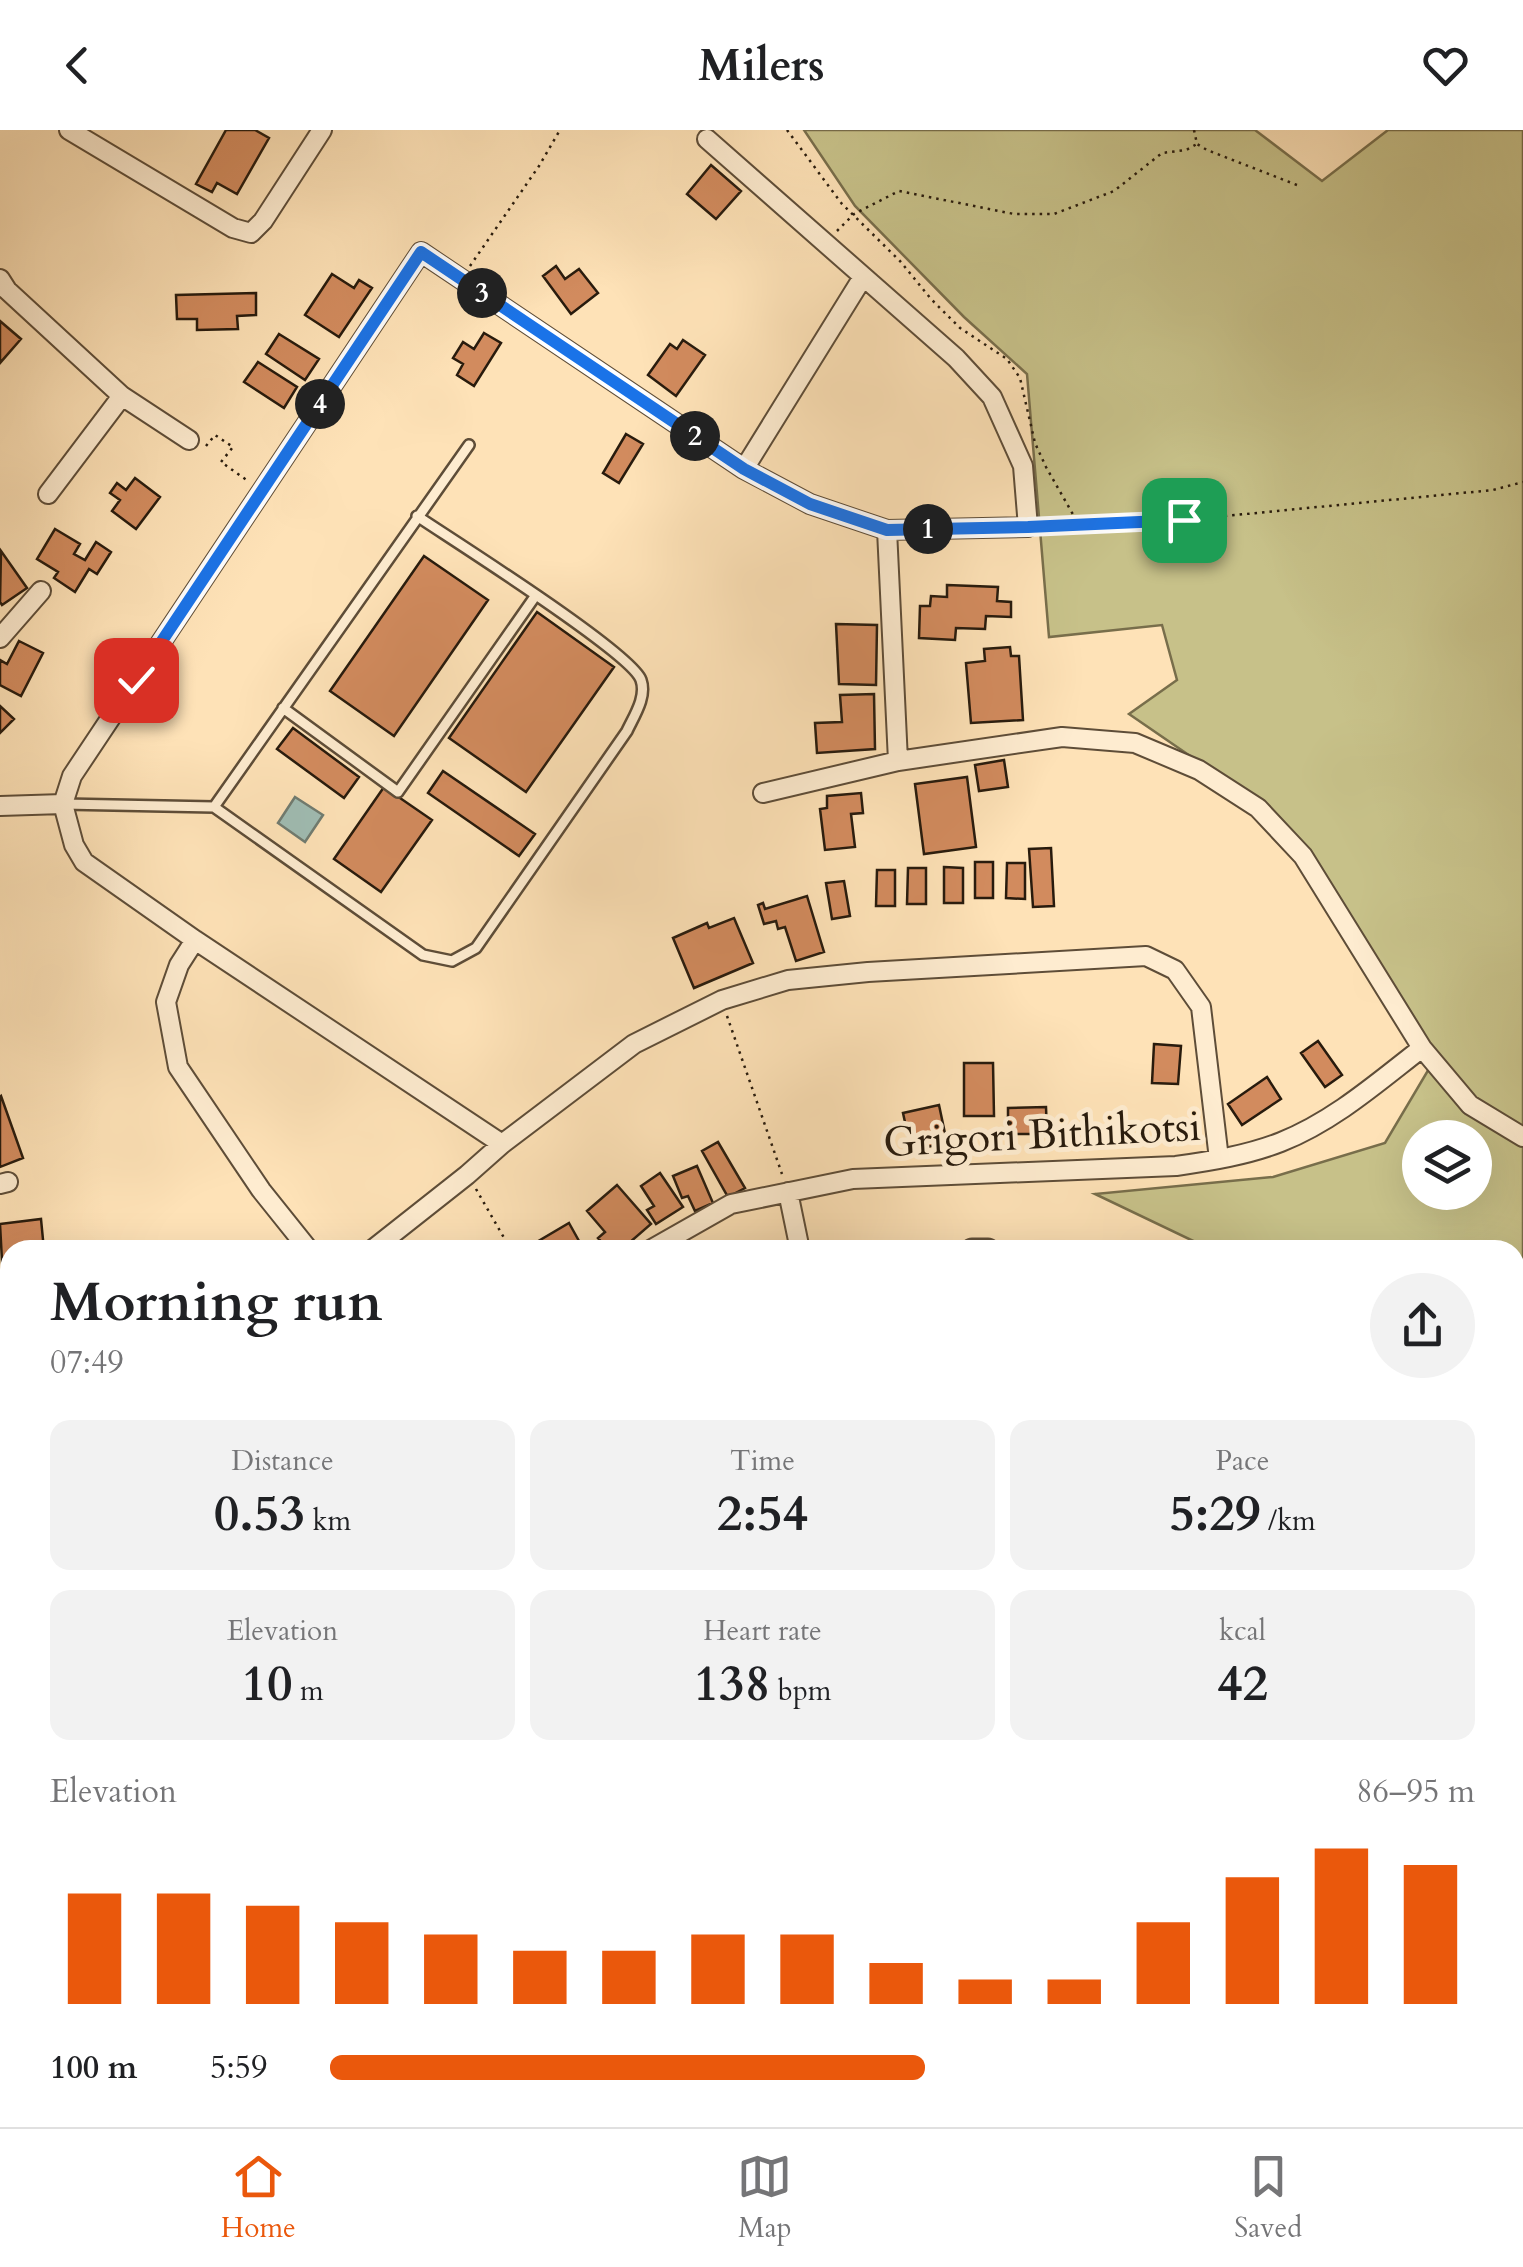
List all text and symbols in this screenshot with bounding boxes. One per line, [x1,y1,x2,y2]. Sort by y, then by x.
text: Milers [698,35,825,96]
icon: back [50,38,105,93]
icon: heart [1418,38,1473,93]
pin: 3 [457,268,507,318]
text: 3 [475,274,489,312]
pin: 4 [295,379,345,429]
text: 4 [313,385,327,423]
pin: 2 [670,411,720,461]
text: 2 [688,417,702,455]
pin [1142,478,1227,563]
icon: arrive [1157,493,1212,548]
pin: 1 [903,504,953,554]
text: 1 [921,510,935,548]
pin [94,638,179,723]
icon: check [109,653,164,708]
street label: Grigori Bithikotsi [882,1098,1202,1171]
map controls [1402,1120,1492,1210]
button: layers [1402,1120,1492,1210]
text: Morning run [50,1266,383,1340]
button: share [1370,1273,1475,1378]
text: 07:49 [50,1341,124,1385]
text: Distance [231,1442,334,1480]
text: Time [730,1442,795,1480]
text: Pace [1215,1442,1270,1480]
text: 0.53 [214,1480,305,1548]
text: 2:54 [717,1480,808,1548]
text: 5:29 [1169,1480,1261,1548]
text: km [305,1502,351,1540]
text: /km [1261,1502,1316,1540]
text: Elevation [227,1612,338,1650]
text: Heart rate [703,1612,822,1650]
text: kcal [1219,1612,1266,1650]
text: 10 [241,1650,293,1718]
text: 138 [694,1650,770,1718]
text: 42 [1217,1650,1268,1718]
text: m [293,1672,324,1710]
text: bpm [770,1672,831,1710]
text: Elevation [50,1770,177,1814]
text: 86–95 m [1356,1770,1475,1814]
text: 100 m [50,2046,137,2090]
text: 5:59 [210,2046,267,2090]
tab: Home [221,2149,296,2247]
tab: Map [737,2149,792,2247]
tab: Saved [1234,2149,1302,2247]

